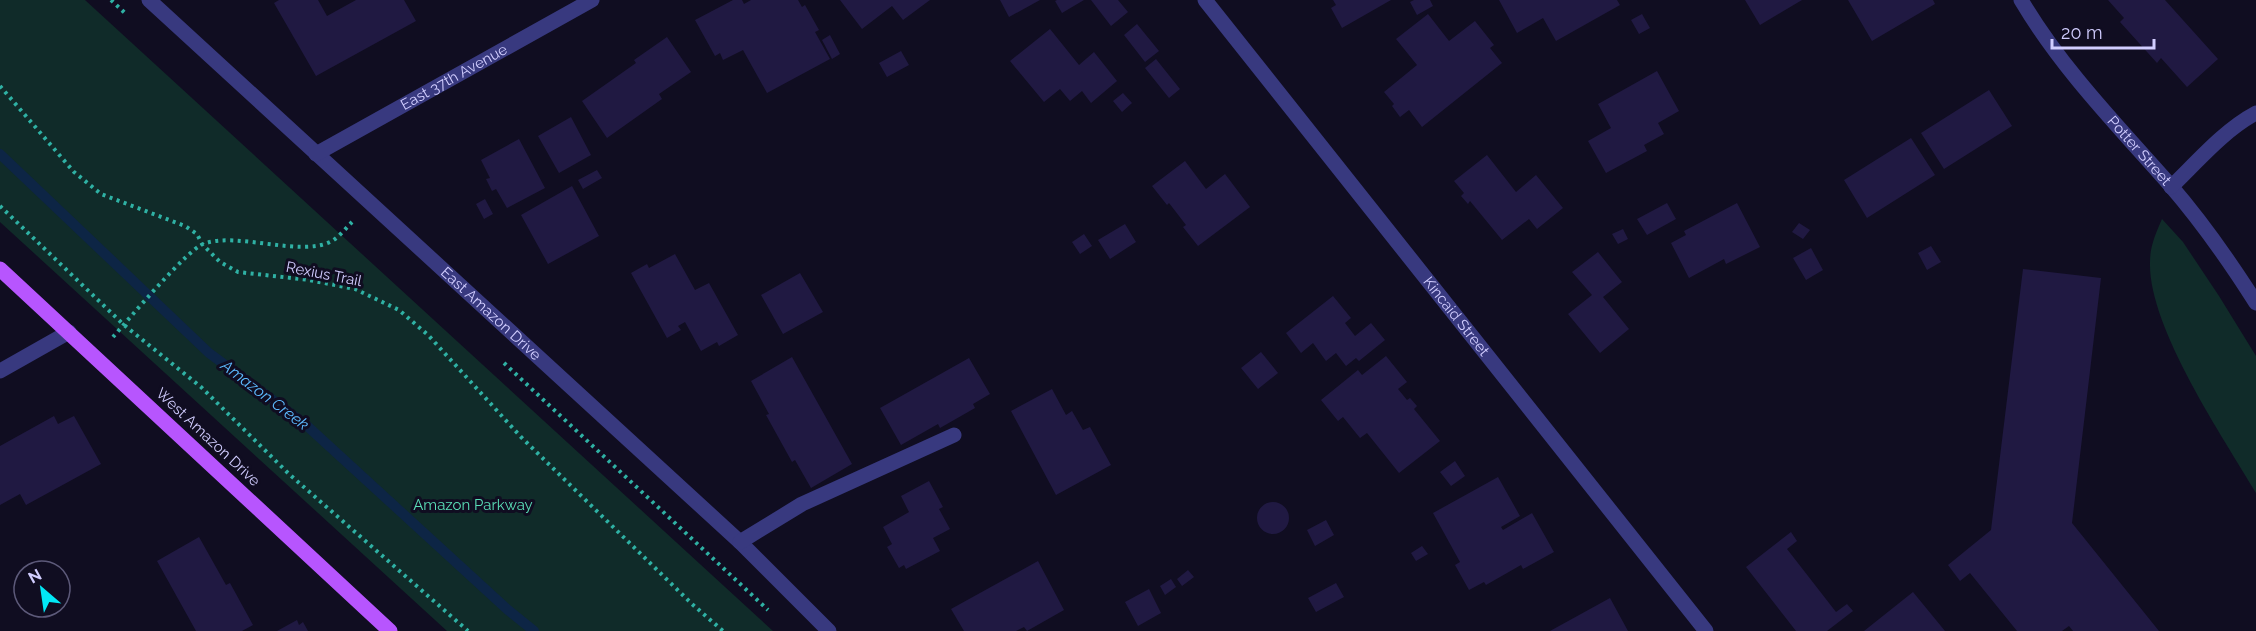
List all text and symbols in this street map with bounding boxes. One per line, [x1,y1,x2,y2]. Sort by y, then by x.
scale bar [2052,12,2154,50]
text: 20 m [2061,22,2103,43]
street label: East 37th Avenue [398,40,511,114]
street label: Potter Street [2104,112,2175,189]
street label: Rexius Trail [284,258,364,290]
street label: East Amazon Drive [437,263,545,364]
street label: Kincaid Street [1419,273,1493,360]
water label: Amazon Creek [217,355,313,434]
street label: West Amazon Drive [152,384,264,490]
park label: Amazon Parkway [413,496,533,514]
north arrow [12,559,72,619]
text: N [25,565,45,588]

